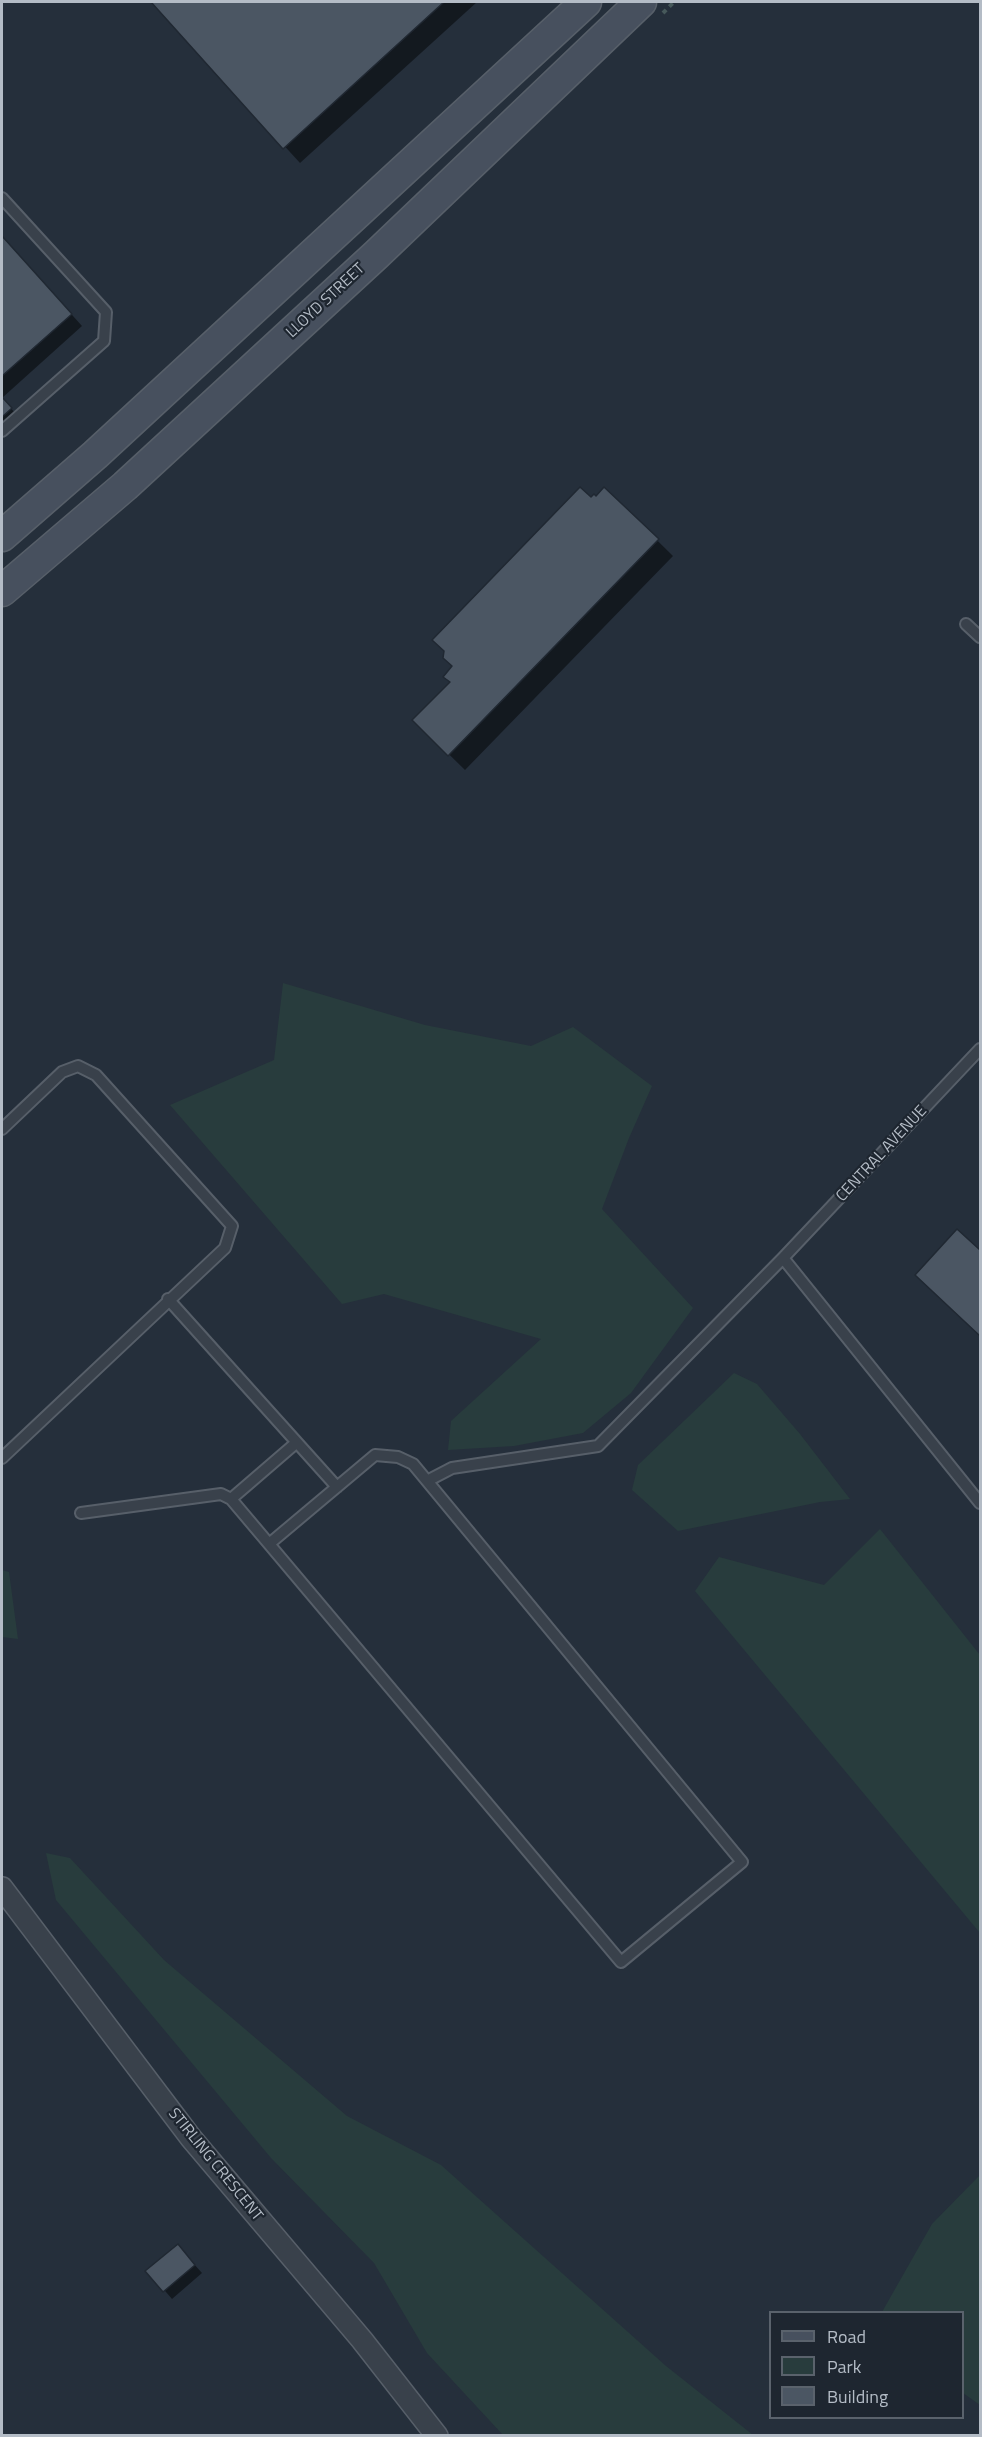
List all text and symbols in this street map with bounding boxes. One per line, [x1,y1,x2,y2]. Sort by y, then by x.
street label: LLOYD STREET [283,260,369,342]
street label: CENTRAL AVENUE [833,1102,931,1206]
street label: STIRLING CRESCENT [164,2105,266,2225]
legend [769,2311,964,2419]
text: Road [827,2323,866,2350]
text: Park [827,2353,861,2380]
text: Building [827,2383,888,2410]

